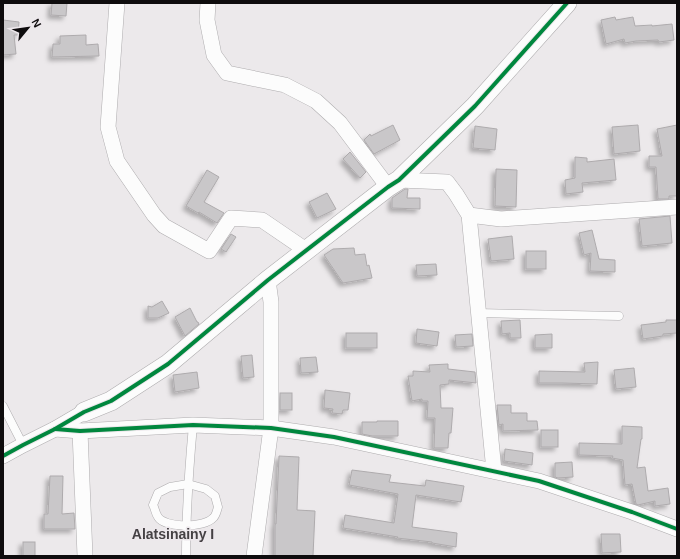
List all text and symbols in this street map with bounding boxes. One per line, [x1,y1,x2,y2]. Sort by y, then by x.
north arrow [8,8,48,48]
text: N [30,17,44,30]
district label: Alatsinainy I [132,526,214,542]

